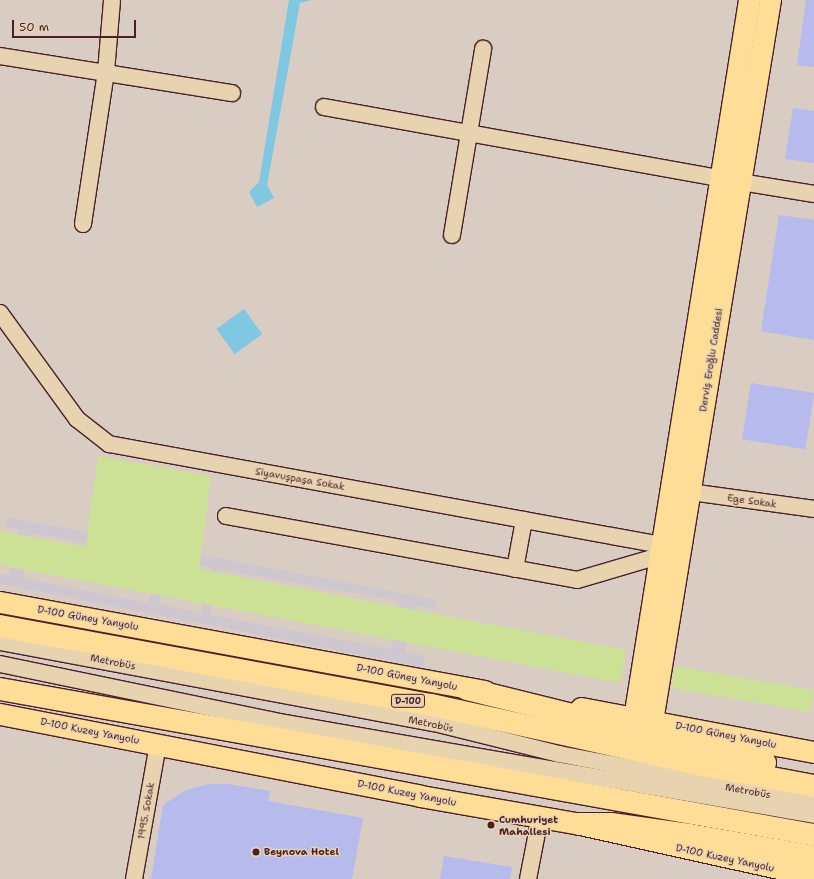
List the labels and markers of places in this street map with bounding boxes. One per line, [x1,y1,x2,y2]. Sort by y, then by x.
place label: Cumhuriyet Mahallesi [499,813,558,836]
marker: Cumhuriyet Mahallesi [486,820,496,830]
place label: Beynova Hotel [264,846,339,858]
marker: Beynova Hotel [251,847,261,857]

